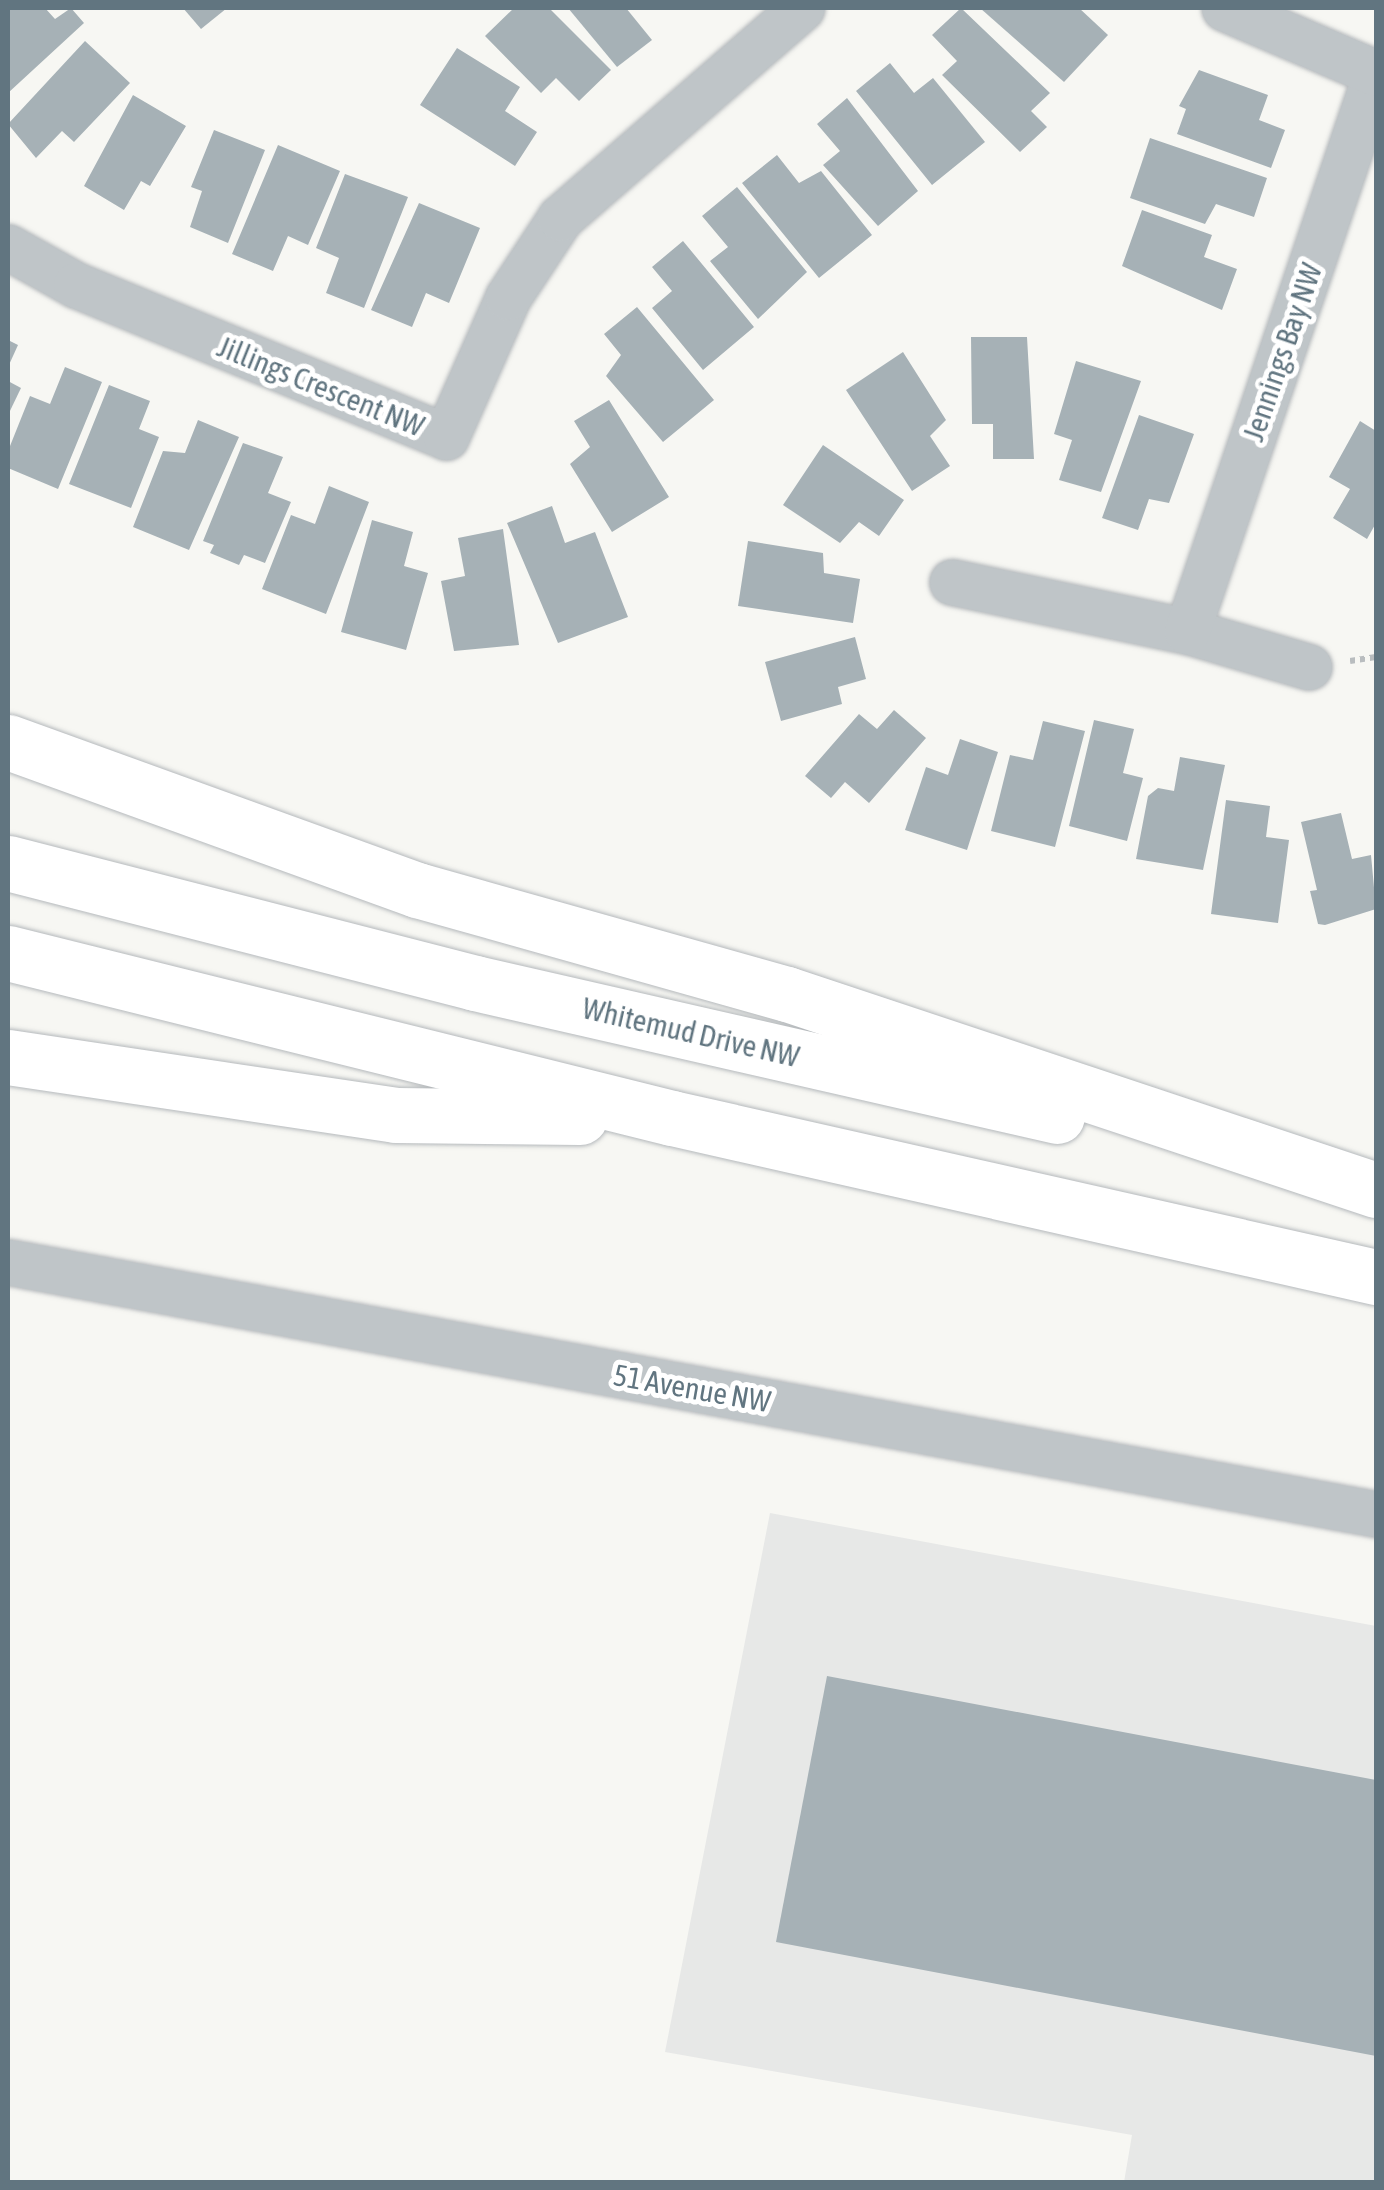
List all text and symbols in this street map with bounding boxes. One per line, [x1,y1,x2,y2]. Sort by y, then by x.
street label: Jennings Bay NW [1235,258,1329,446]
street label: Jillings Crescent NW [213,328,429,444]
street label: Whitemud Drive NW [579,990,803,1074]
street label: 51 Avenue NW [611,1356,773,1420]

